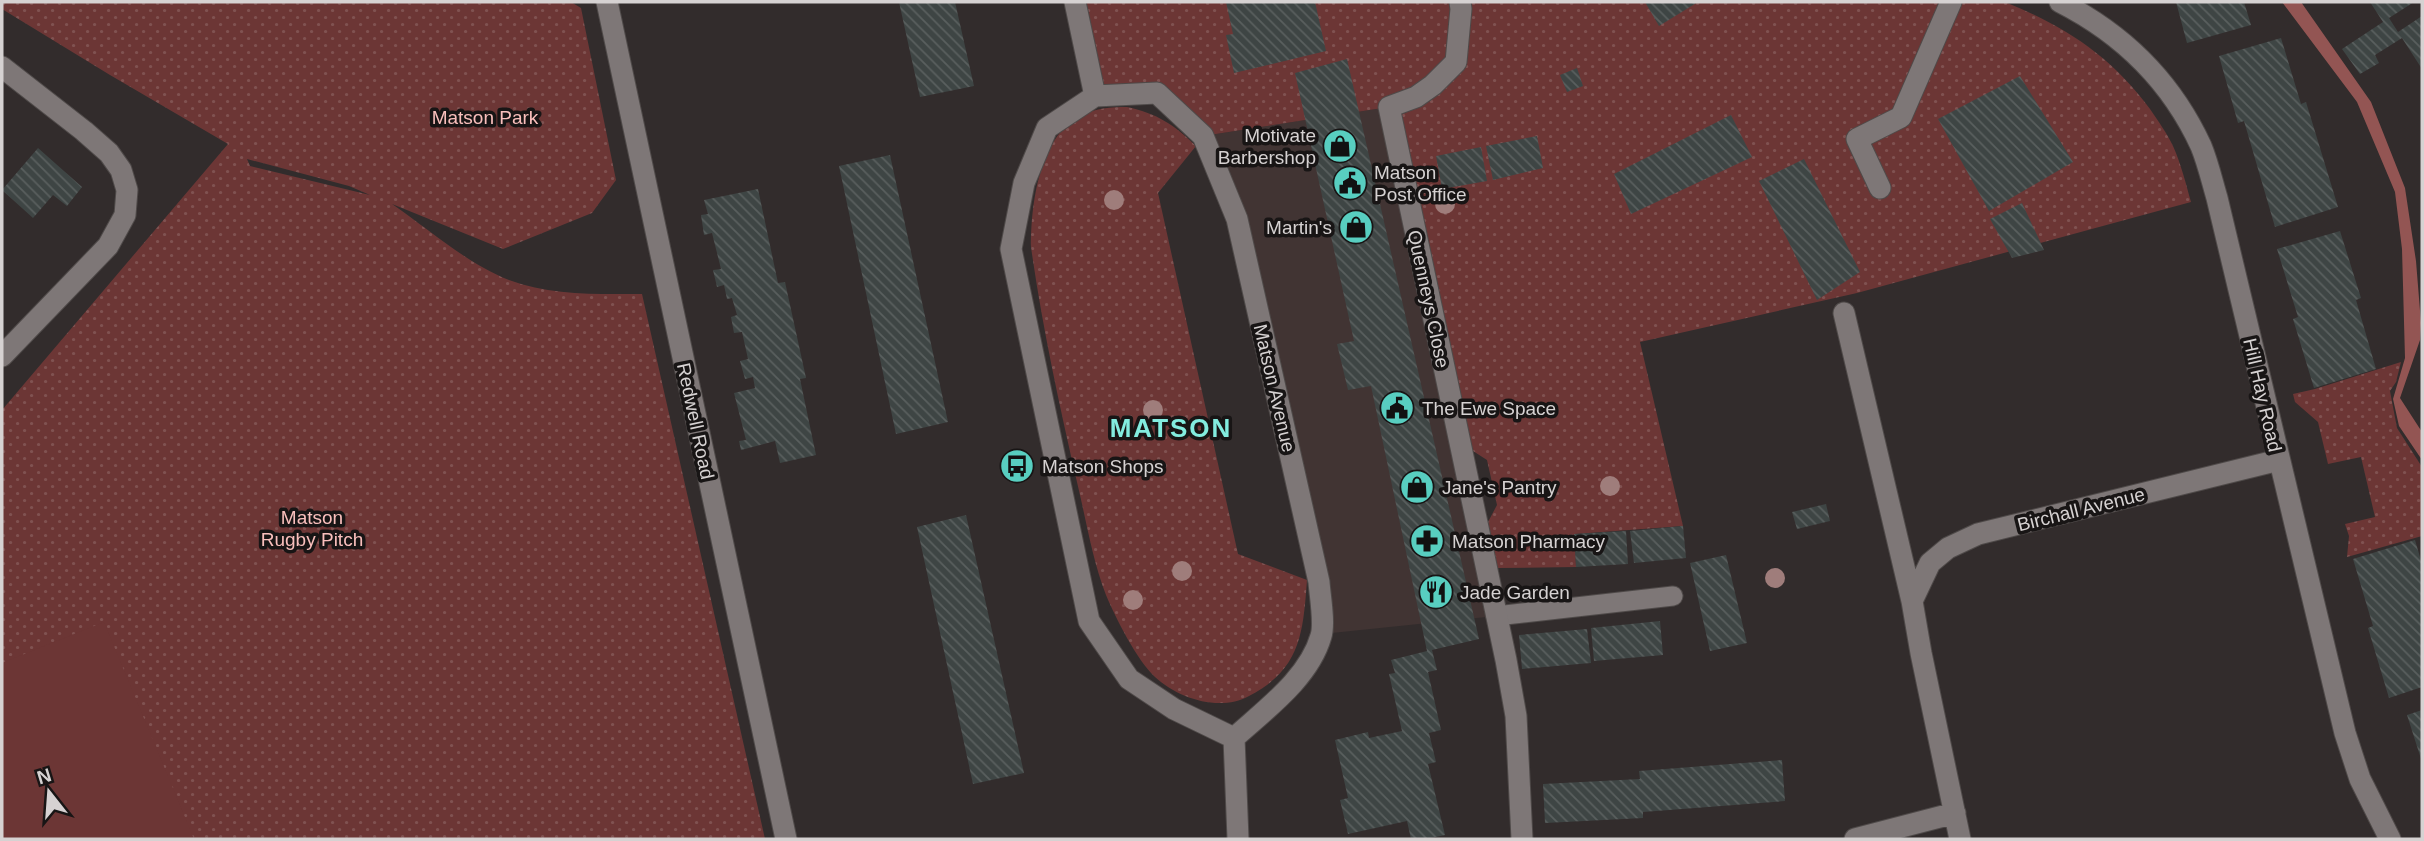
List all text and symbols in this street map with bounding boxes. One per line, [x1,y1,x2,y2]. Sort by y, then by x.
park label: Matson Park [432,107,539,128]
place label: Motivate Barbershop [1218,125,1316,168]
shop icon: Motivate Barbershop [1321,127,1359,165]
place label: Matson Post Office [1374,162,1467,205]
public building icon: Matson Post Office [1331,164,1369,202]
shop icon: Martin's [1337,208,1375,246]
place label: Martin's [1266,217,1332,238]
street label: Quenneys Close [1404,228,1453,370]
street label: Matson Avenue [1250,322,1299,454]
street label: Hill Hay Road [2239,336,2286,454]
street label: Redwell Road [673,361,718,481]
public building icon: The Ewe Space [1378,389,1416,427]
place label: The Ewe Space [1422,398,1556,419]
district label: MATSON [1110,413,1232,443]
bus stop icon: Matson Shops [998,447,1036,485]
place label: Matson Shops [1042,456,1163,477]
shop icon: Jane's Pantry [1398,468,1436,506]
place label: Jane's Pantry [1442,477,1557,498]
street label: Birchall Avenue [2015,483,2147,535]
park label: Matson Rugby Pitch [261,507,363,550]
pharmacy icon: Matson Pharmacy [1408,522,1446,560]
place label: Matson Pharmacy [1452,531,1606,552]
restaurant icon: Jade Garden [1417,573,1455,611]
place label: Jade Garden [1460,582,1570,603]
north arrow [14,757,84,827]
text: N [35,764,54,788]

